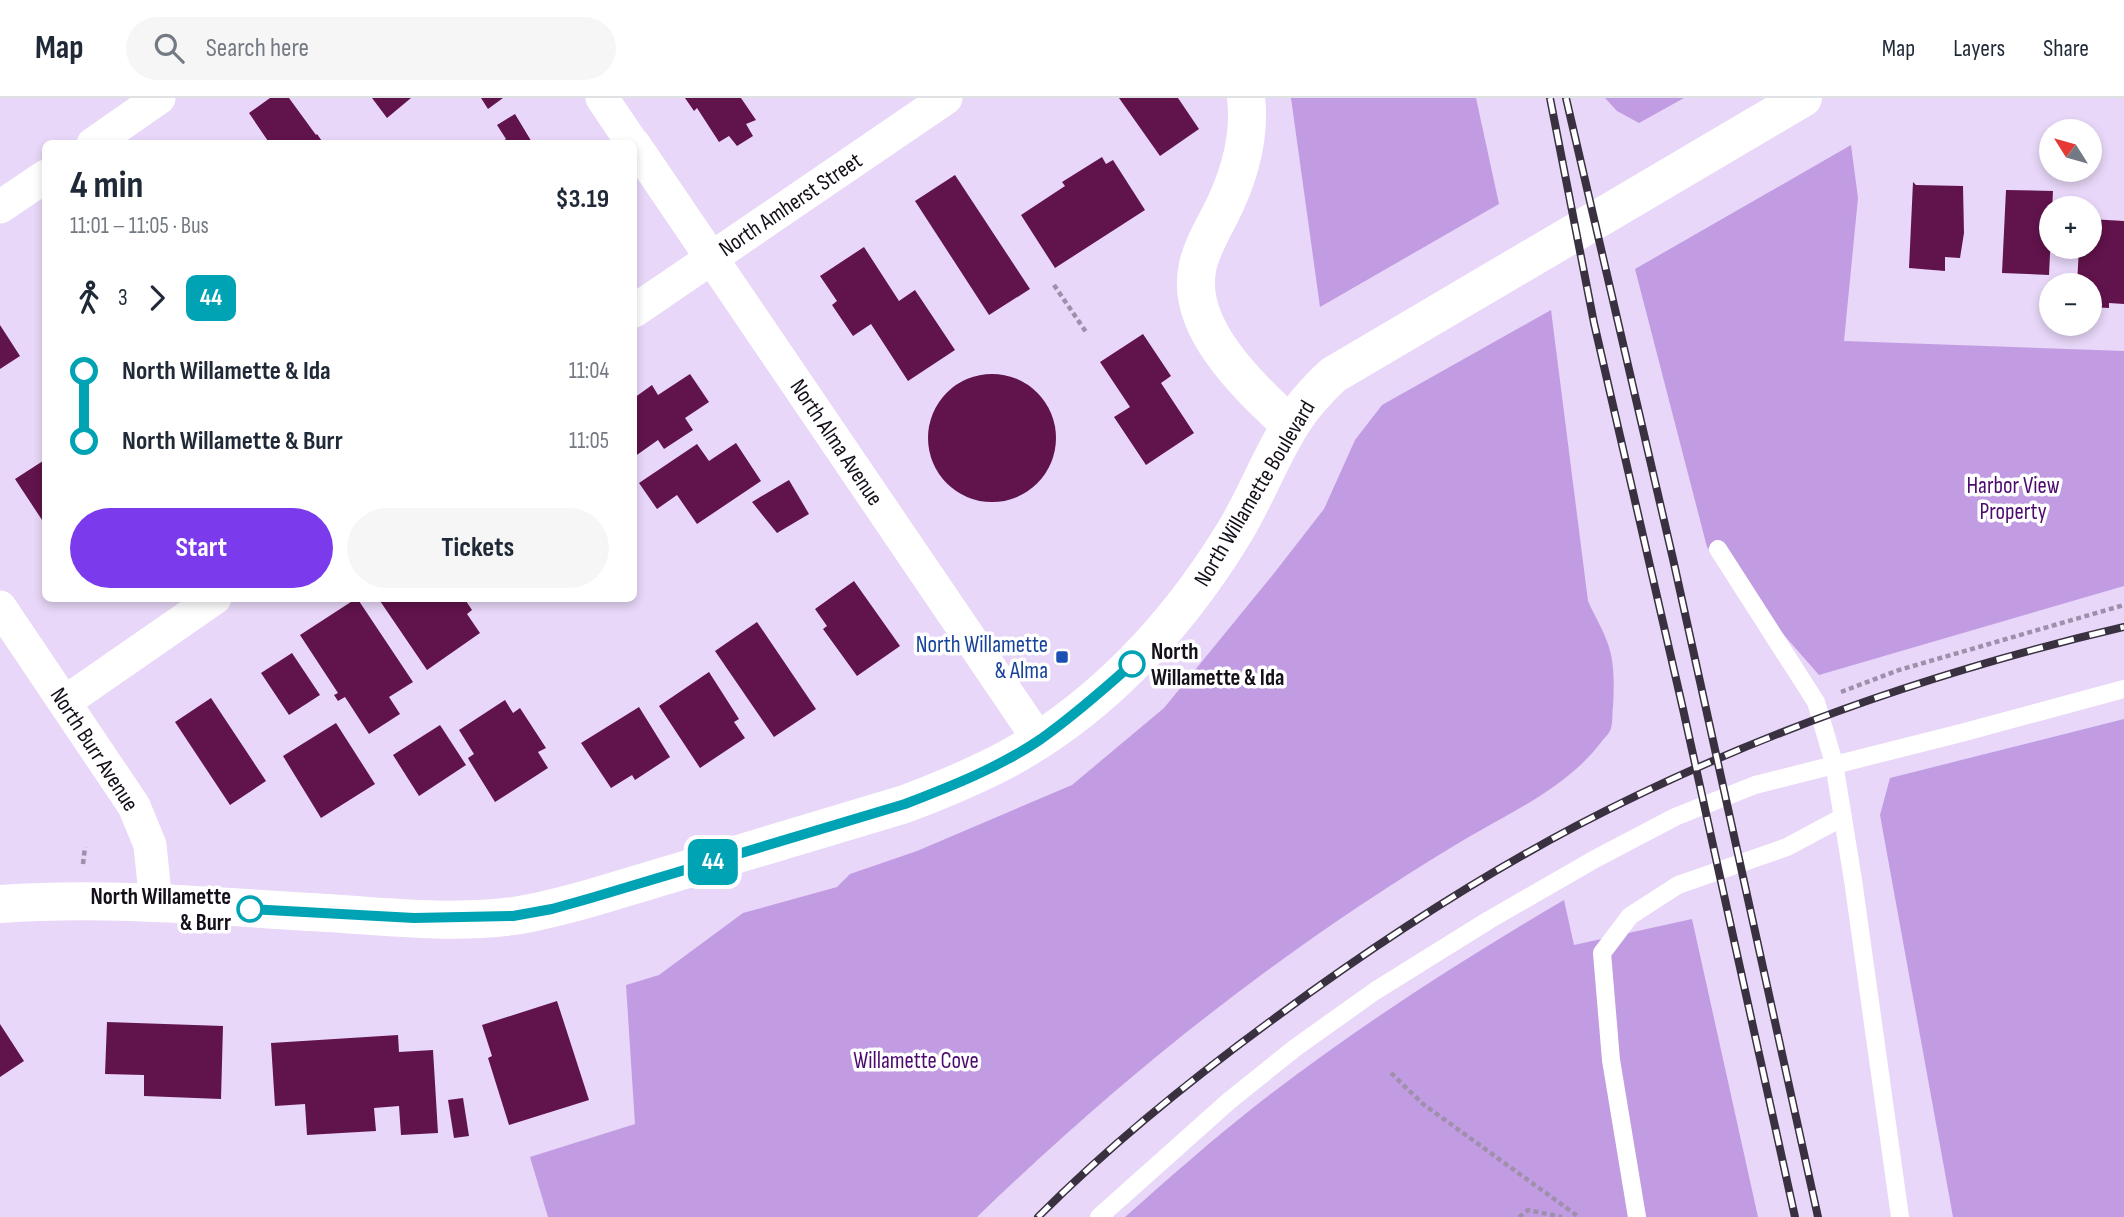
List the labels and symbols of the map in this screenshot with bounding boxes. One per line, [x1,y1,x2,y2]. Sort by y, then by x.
north arrow [2039,119,2102,182]
street label: North Amherst Street [714,147,867,263]
street label: North Alma Avenue [784,374,889,511]
street label: North Willamette Boulevard [1188,395,1321,592]
park label: Harbor View Property [1966,472,2060,526]
place label: North Willamette & Alma [916,631,1048,685]
place label: North Willamette & Ida [1151,638,1284,692]
marker: North Willamette & Alma [1054,649,1070,665]
marker: North Willamette & Ida [1119,651,1145,677]
street label: North Burr Avenue [44,683,144,817]
line badge: 44 [682,839,744,885]
place label: North Willamette & Burr [90,883,231,937]
marker: North Willamette & Burr [237,896,263,922]
park label: Willamette Cove [853,1047,979,1075]

